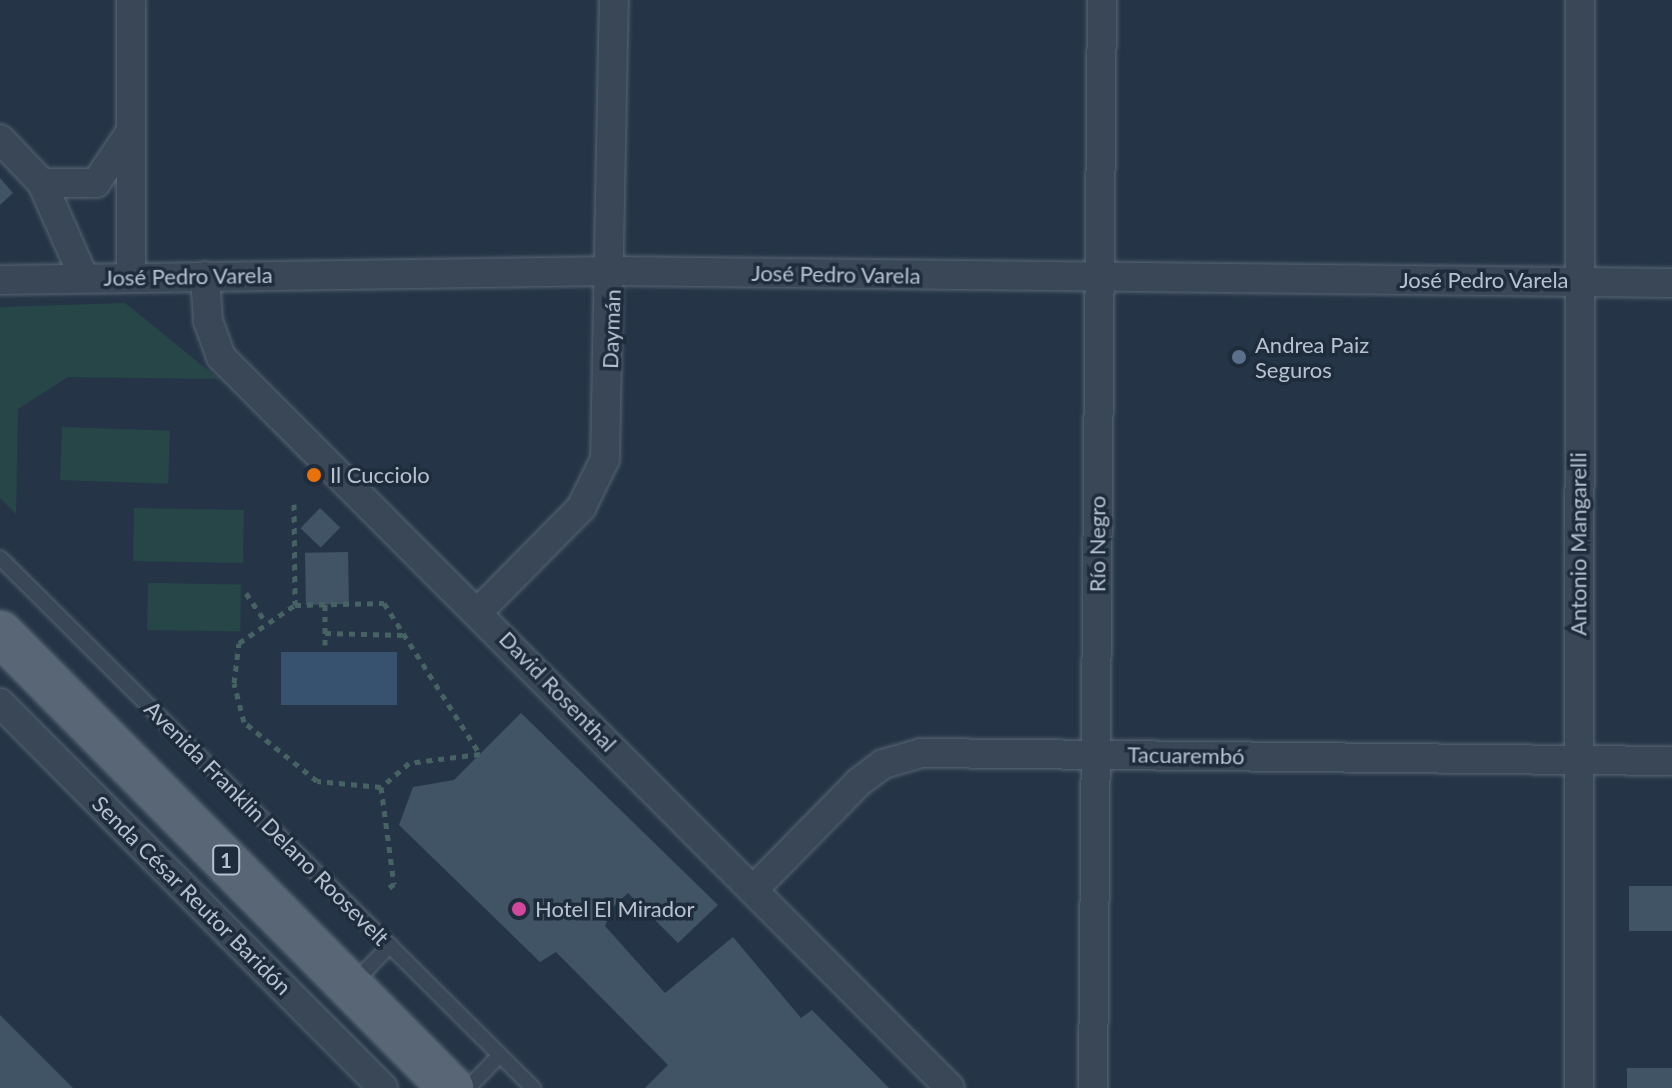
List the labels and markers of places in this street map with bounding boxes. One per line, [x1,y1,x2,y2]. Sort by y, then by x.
place label: Andrea Paiz Seguros [1255,331,1369,382]
marker: Andrea Paiz Seguros [1230,348,1248,366]
place label: Il Cucciolo [330,462,430,488]
marker: Il Cucciolo [305,466,323,484]
place label: Hotel El Mirador [535,896,695,922]
marker: Hotel El Mirador [510,900,528,918]

